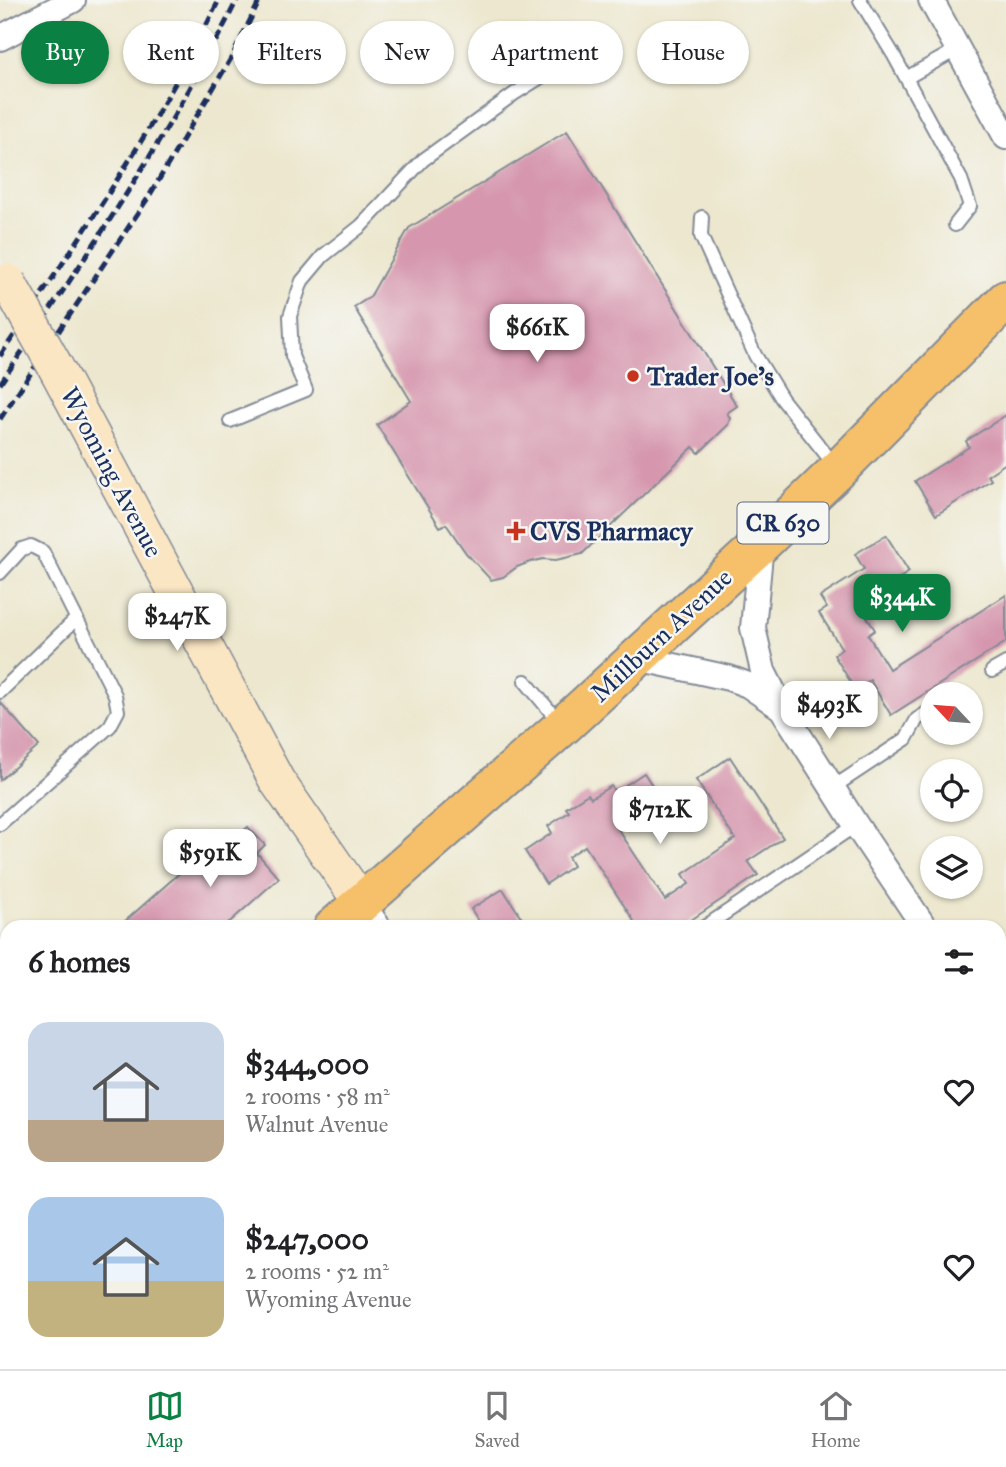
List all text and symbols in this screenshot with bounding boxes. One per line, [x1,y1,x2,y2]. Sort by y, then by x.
chip: Buy [21,21,109,84]
chip: Rent [123,21,219,84]
chip: Filters [233,21,346,84]
chip: New [360,21,454,84]
chip: Apartment [468,21,623,84]
chip: House [637,21,749,84]
pin: $661K [488,304,586,364]
text: $661K [506,313,568,341]
place label: Trader Joe's [646,360,775,393]
marker: Trader Joe's [625,368,641,384]
street label: Wyoming Avenue [54,381,170,563]
road number: CR 630 [738,502,828,544]
place label: CVS Pharmacy [530,515,694,547]
marker: CVS Pharmacy [508,523,524,539]
street label: Millburn Avenue [584,561,739,709]
pin: $344K [853,574,951,634]
text: $344K [870,583,934,611]
pin: $247K [128,594,226,653]
text: $247K [144,602,210,630]
pin: $493K [780,682,878,741]
north arrow [920,682,984,746]
map controls [920,682,983,899]
text: $493K [797,690,861,718]
button: locate [920,759,983,822]
pin: $712K [611,786,709,846]
text: $712K [629,795,691,823]
pin: $591K [161,830,259,889]
button: layers [920,836,983,899]
text: $591K [179,838,241,866]
icon: filters [940,943,978,981]
text: 6 homes [28,944,130,980]
text: $344,000 [245,1046,369,1082]
icon: home [84,1050,168,1134]
icon: heart [940,1073,978,1111]
text: 2 rooms · 58 m² [245,1082,390,1110]
text: Walnut Avenue [245,1110,388,1138]
text: $247,000 [245,1221,369,1257]
icon: home [84,1225,168,1309]
icon: heart [940,1248,978,1286]
text: 2 rooms · 52 m² [245,1257,389,1285]
text: Wyoming Avenue [245,1285,412,1313]
tab: Map [146,1387,184,1452]
tab: Saved [475,1387,520,1452]
tab: Home [811,1387,860,1452]

